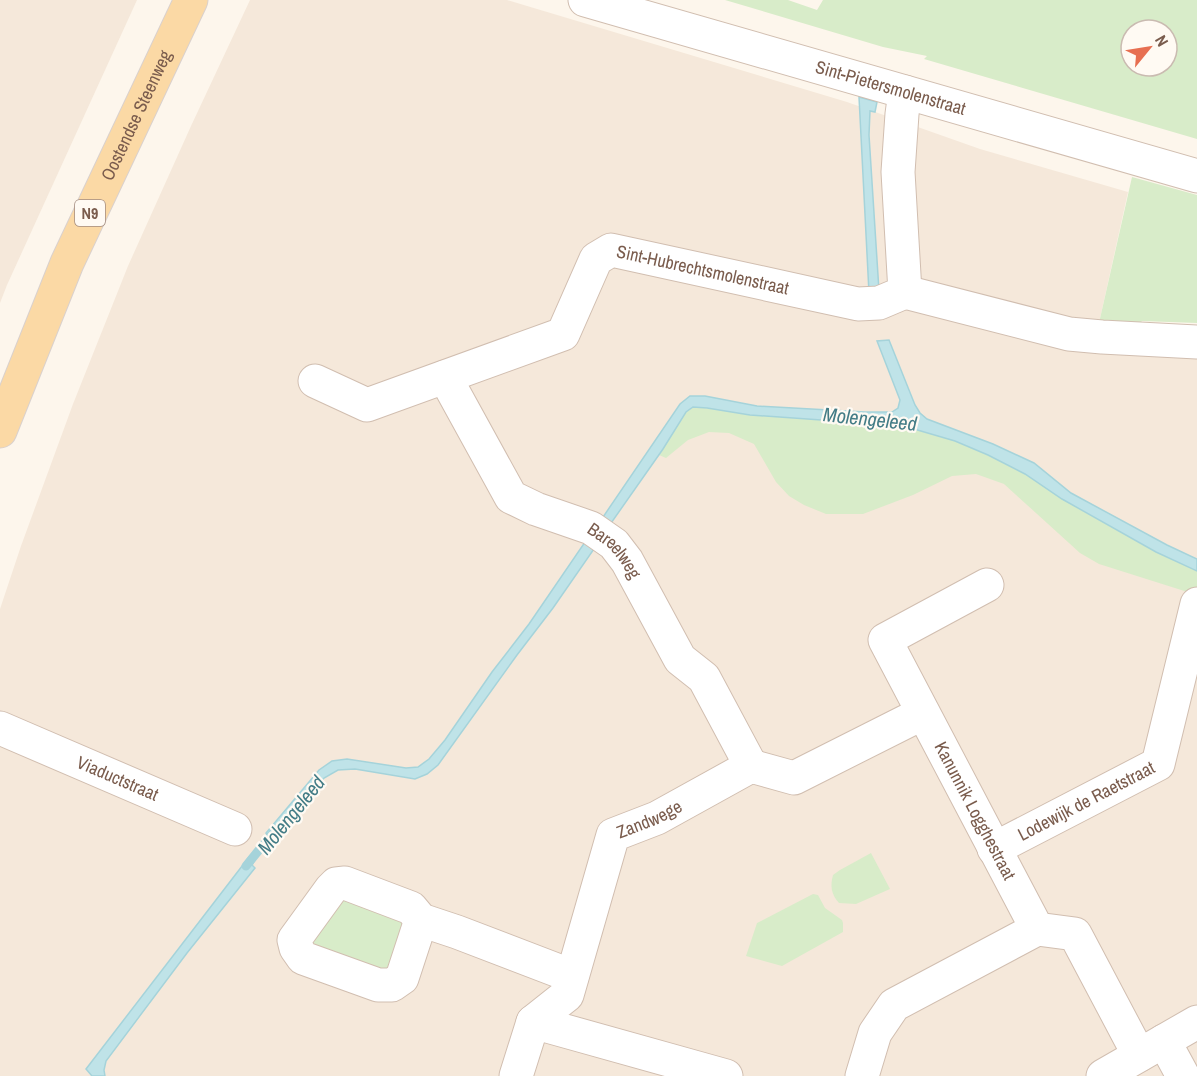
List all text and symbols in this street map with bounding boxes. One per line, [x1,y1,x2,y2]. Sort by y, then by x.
north arrow [1119,18,1179,78]
text: N [1150,31,1174,50]
street label: Oostendse Steenweg [95,45,178,184]
street label: Sint-Pietersmolenstraat [813,54,969,121]
road number: N9 [75,200,105,226]
street label: Sint-Hubrechtsmolenstraat [614,239,791,301]
water label: Molengeleed [822,400,919,437]
street label: Bareelweg [583,516,648,584]
street label: Kanunnik Logghestraat [929,737,1022,884]
street label: Viaductstraat [73,749,163,807]
street label: Lodewijk de Raetstraat [1013,755,1159,847]
water label: Molengeleed [251,769,331,860]
street label: Zandwege [613,794,686,844]

